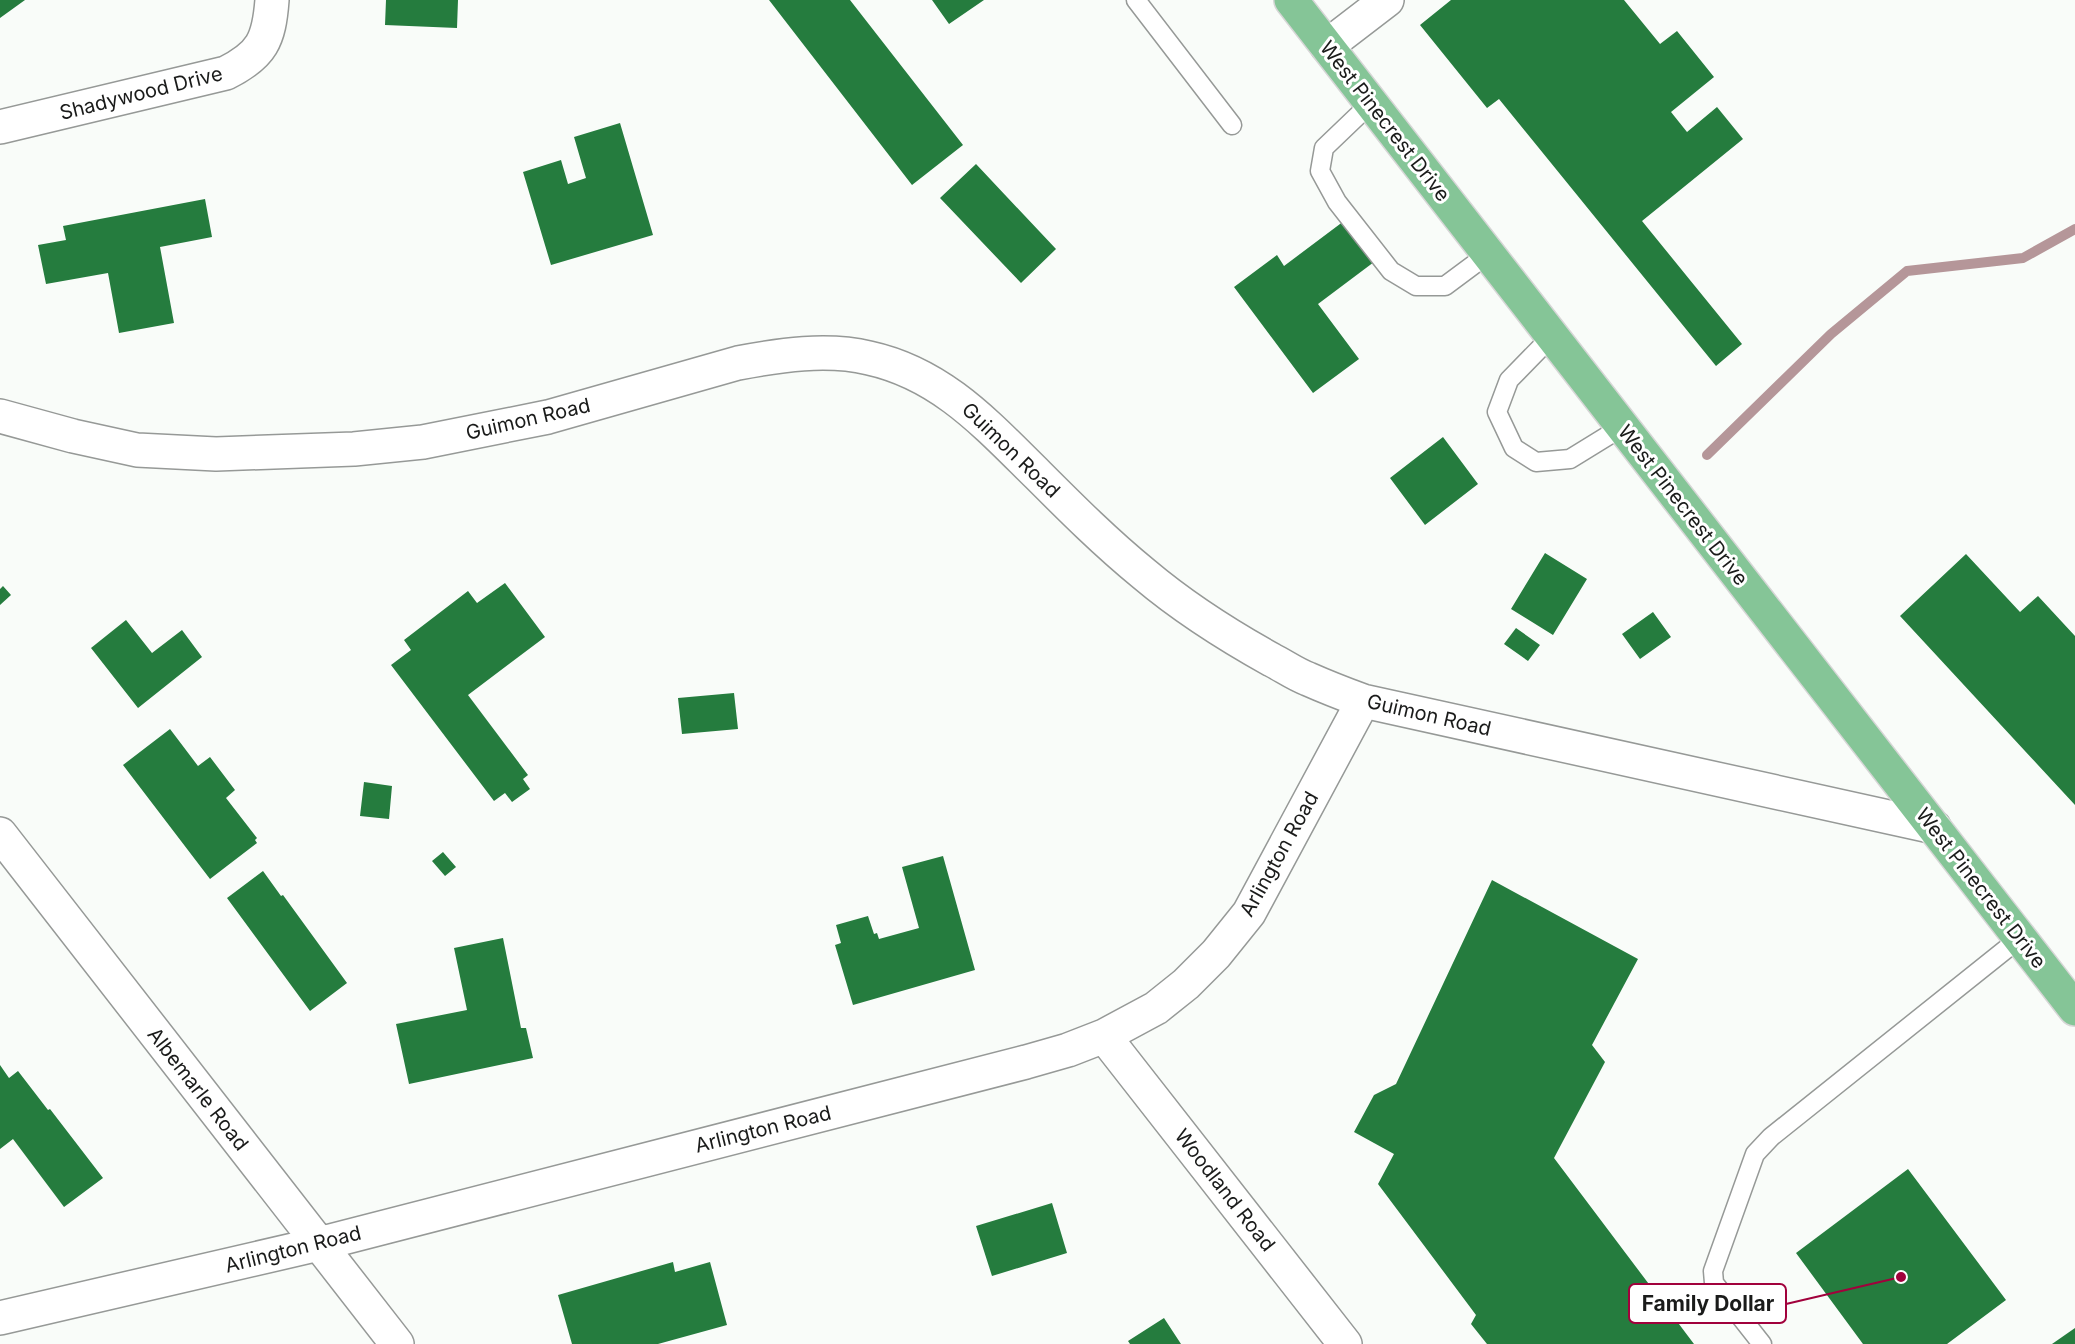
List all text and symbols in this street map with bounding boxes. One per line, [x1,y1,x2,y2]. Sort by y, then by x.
street label: West Pinecrest Drive [1315,36,1455,206]
street label: Shadywood Drive [57,61,225,125]
street label: Guimon Road [464,393,592,445]
street label: Guimon Road [957,397,1065,503]
street label: West Pinecrest Drive [1613,420,1753,590]
street label: Guimon Road [1365,689,1493,741]
street label: Arlington Road [1235,787,1323,921]
street label: West Pinecrest Drive [1911,803,2051,973]
street label: Albemarle Road [143,1023,253,1155]
street label: Arlington Road [692,1100,834,1158]
street label: Woodland Road [1170,1124,1280,1256]
street label: Arlington Road [222,1220,364,1278]
callout: Family Dollar [1629,1284,1786,1323]
text: Family Dollar [1642,1291,1775,1316]

